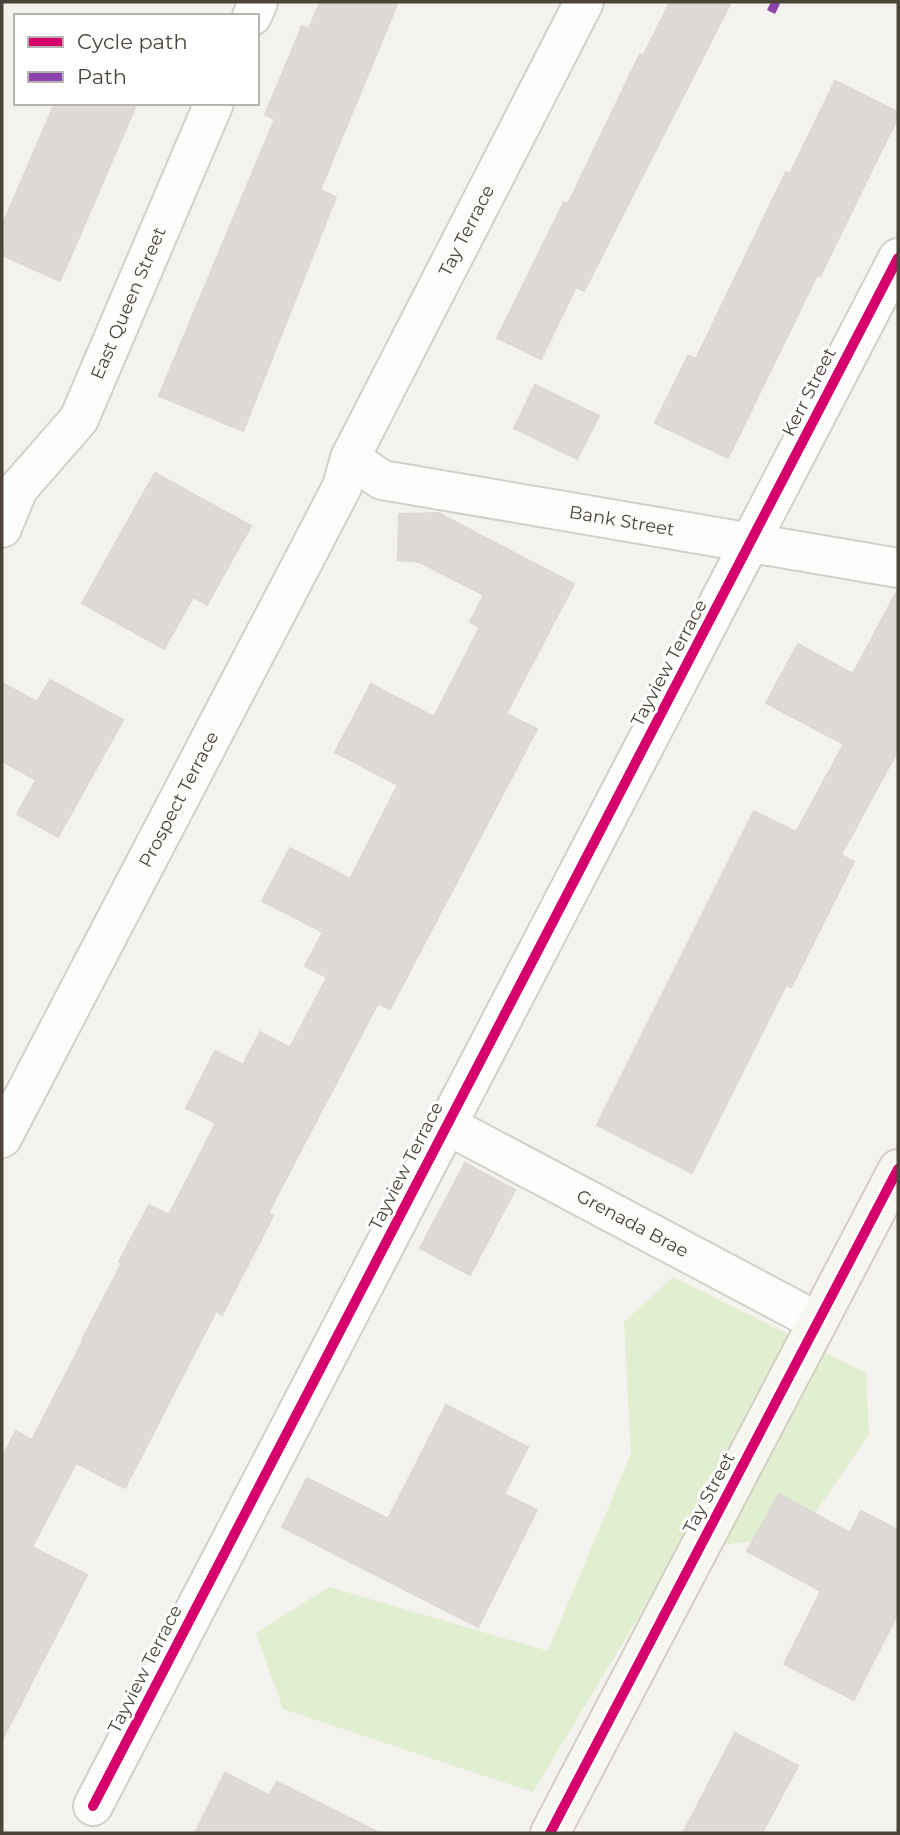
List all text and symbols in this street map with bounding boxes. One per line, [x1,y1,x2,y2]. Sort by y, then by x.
legend [14,14,259,105]
text: Cycle path [77,29,188,54]
text: Path [77,64,127,89]
street label: Tay Terrace [434,181,499,280]
street label: East Queen Street [86,224,171,383]
street label: Kerr Street [777,344,841,440]
street label: Bank Street [567,501,676,541]
street label: Tayview Terrace [626,596,712,730]
street label: Prospect Terrace [134,728,223,871]
street label: Tayview Terrace [364,1098,448,1234]
street label: Grenada Brae [573,1185,692,1262]
street label: Tay Street [678,1449,740,1537]
street label: Tayview Terrace [103,1601,187,1737]

